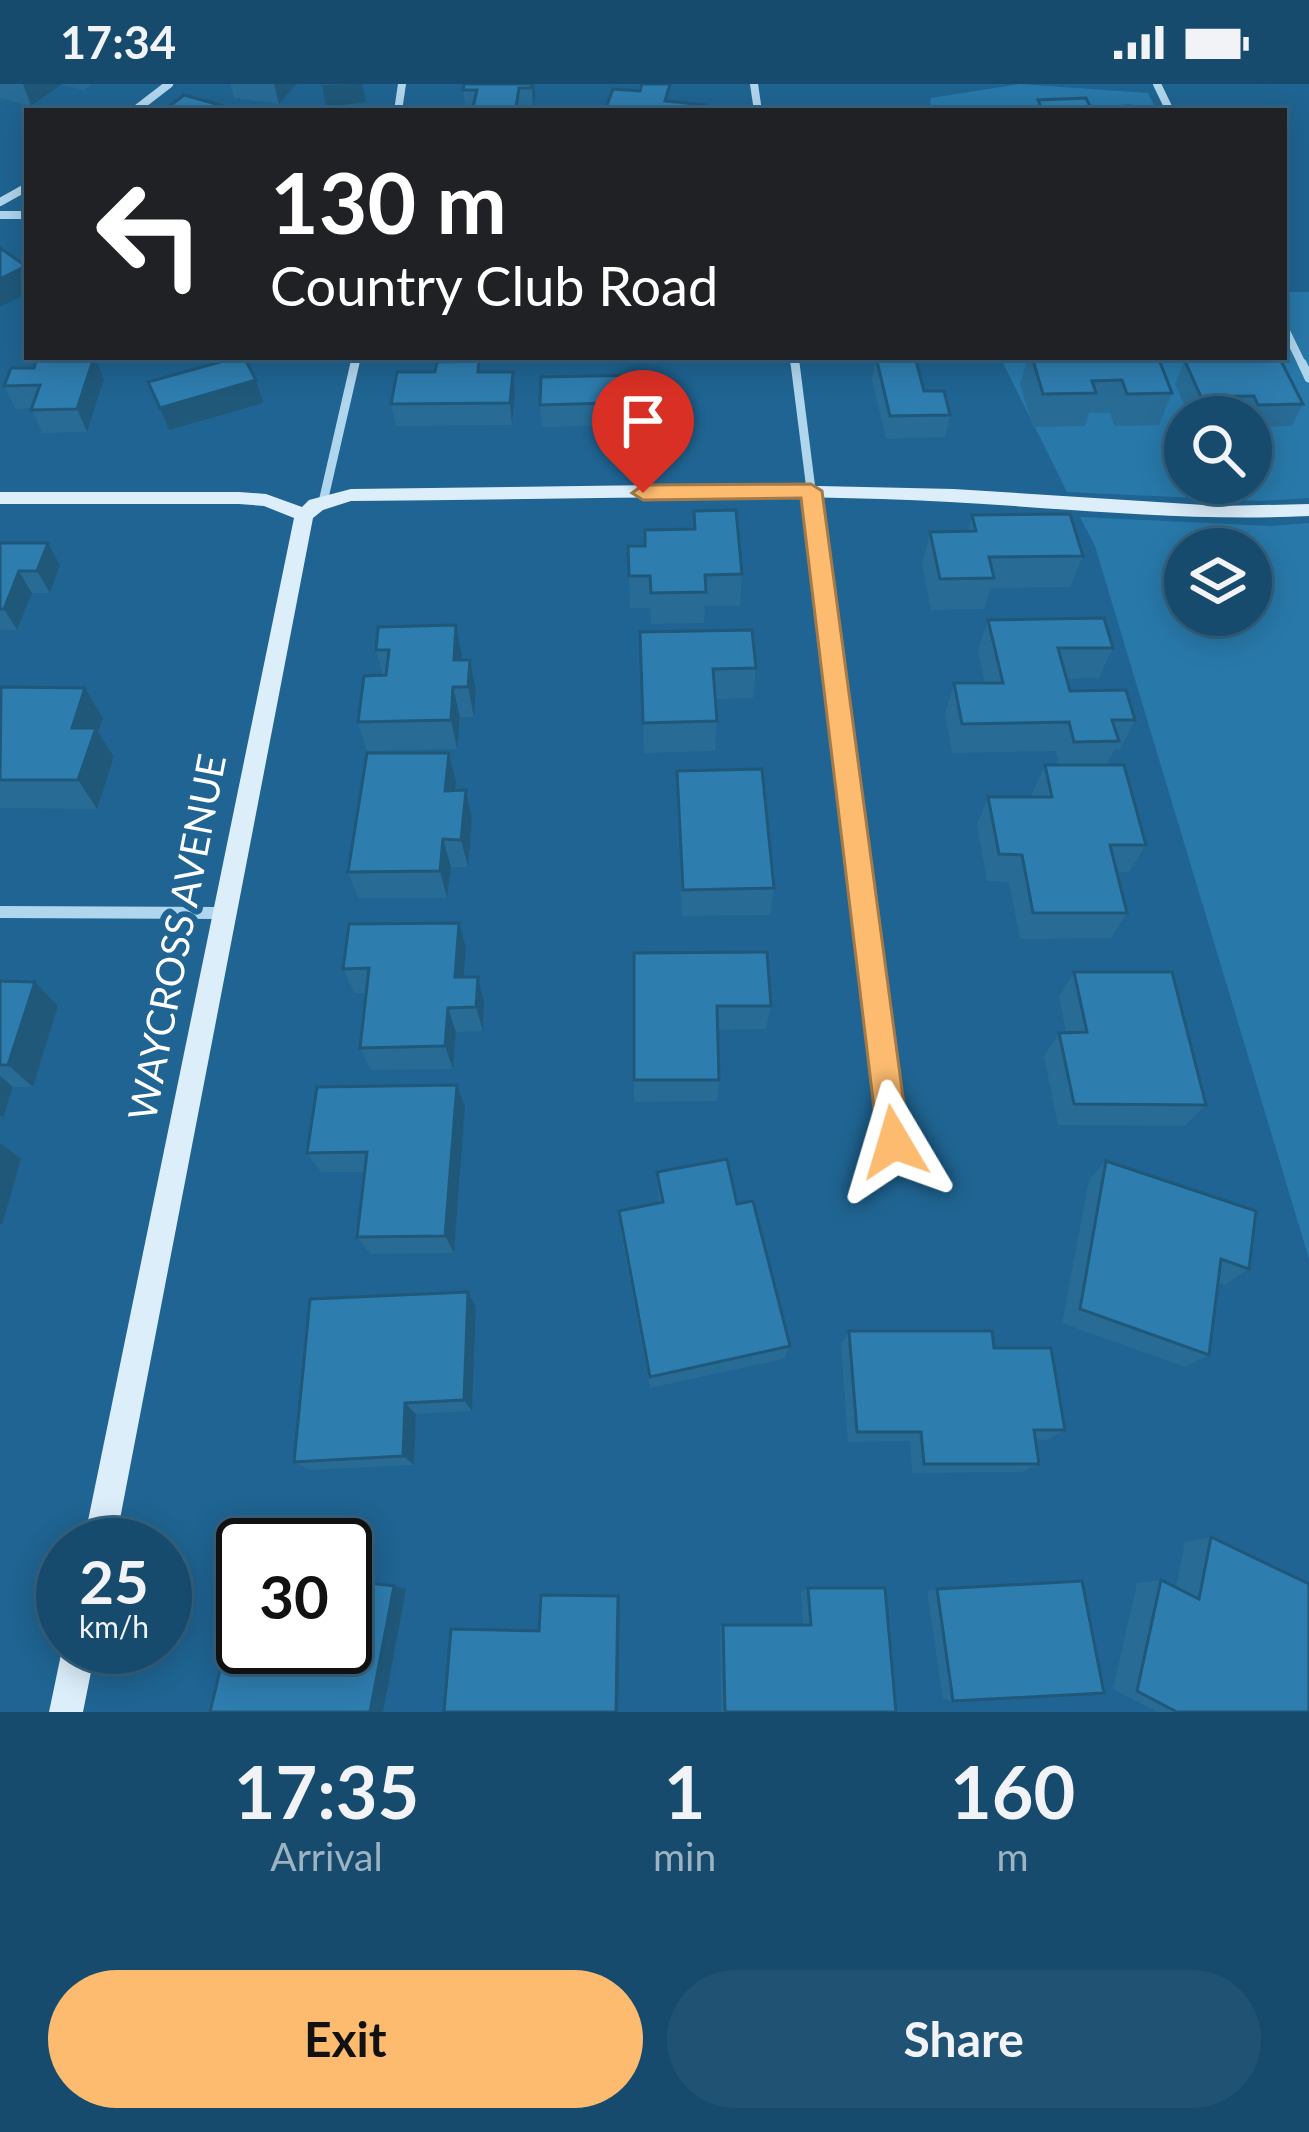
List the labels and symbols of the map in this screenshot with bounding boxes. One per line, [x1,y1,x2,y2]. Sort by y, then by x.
pin [592,370,694,493]
street label: WAYCROSS AVENUE [118,750,234,1124]
position arrow [831,1079,957,1205]
speed limit sign: 30 [216,1518,372,1674]

